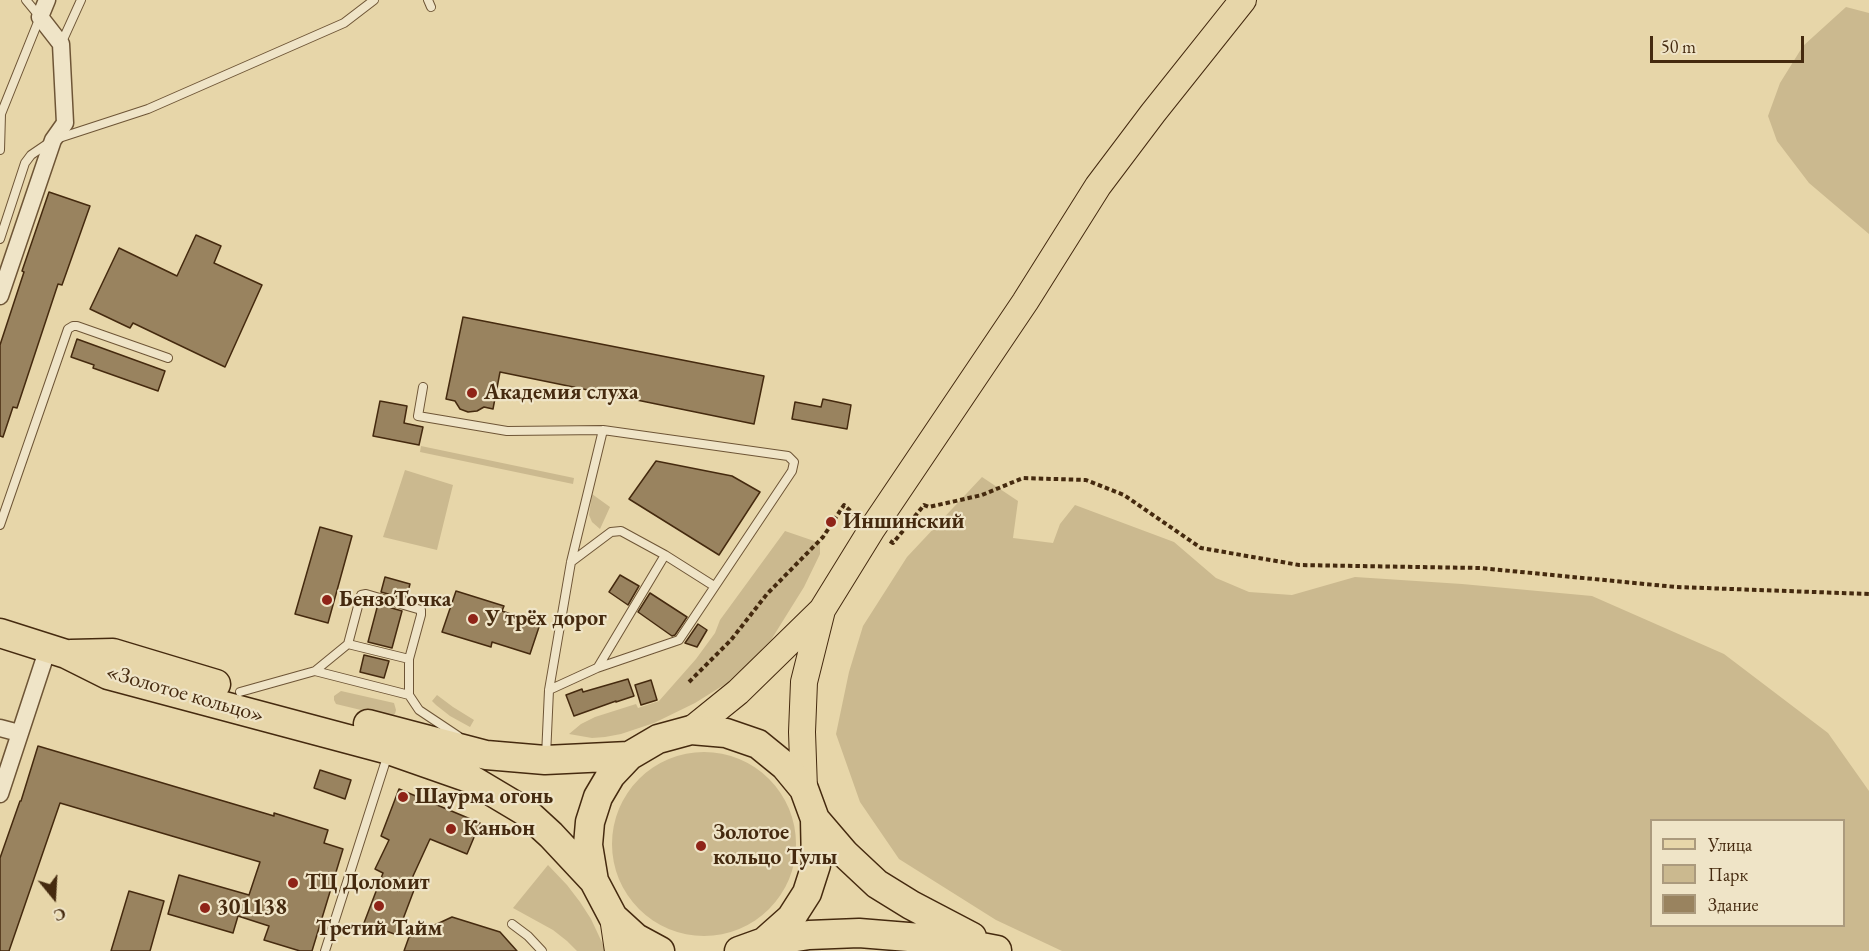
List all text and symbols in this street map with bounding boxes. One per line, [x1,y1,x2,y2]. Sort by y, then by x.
scale bar [1653,24,1808,62]
text: 50 m [1661,35,1696,58]
place label: Академия слуха [484,380,639,406]
marker: Академия слуха [465,386,479,400]
place label: Иншинский [843,509,964,535]
marker: Иншинский [824,515,838,529]
place label: БензоТочка [339,587,451,613]
marker: БензоТочка [320,593,334,607]
place label: У трёх дорог [485,606,607,632]
marker: У трёх дорог [466,612,480,626]
street label: «Золотое кольцо» [103,659,267,729]
place label: Шаурма огонь [415,784,553,810]
marker: Шаурма огонь [396,790,410,804]
place label: Каньон [463,816,535,842]
legend [1650,819,1845,927]
place label: Золотое кольцо Тулы [713,820,837,872]
marker: Каньон [444,822,458,836]
text: Улица [1708,833,1752,856]
marker: Золотое кольцо Тулы [694,839,708,853]
text: Парк [1708,863,1748,886]
north arrow [24,867,84,927]
place label: ТЦ Доломит [305,870,430,896]
marker: ТЦ Доломит [286,876,300,890]
text: Здание [1708,893,1758,916]
place label: 301138 [217,895,287,921]
marker: Третий Тайм [372,899,386,913]
marker: 301138 [198,901,212,915]
text: С [51,903,68,926]
place label: Третий Тайм [316,916,442,942]

